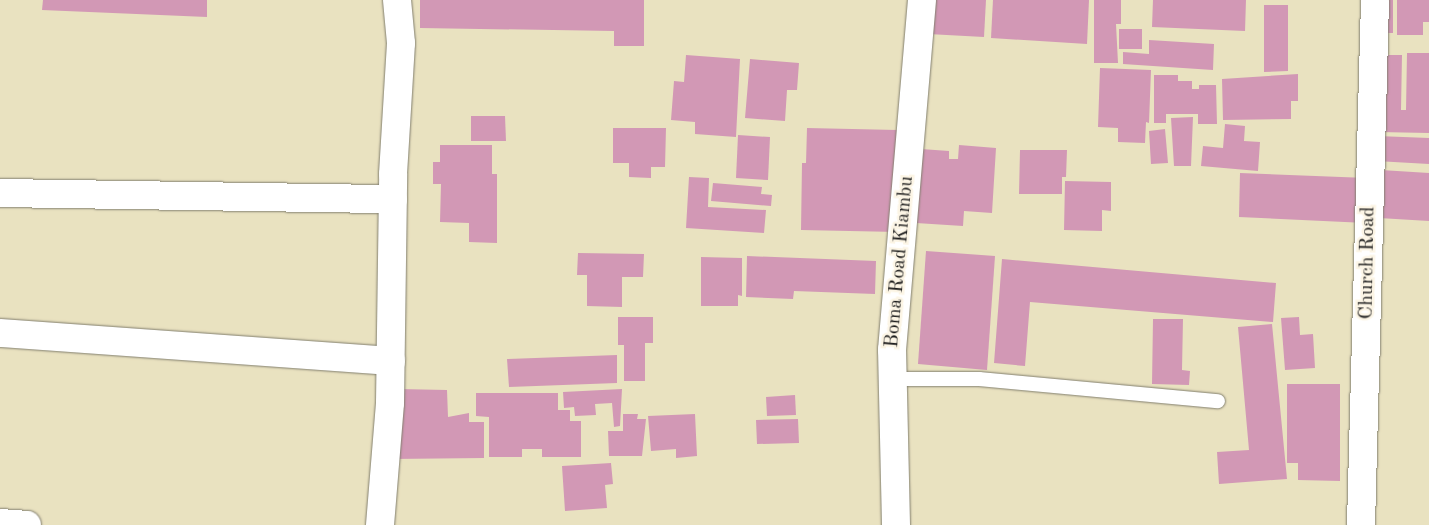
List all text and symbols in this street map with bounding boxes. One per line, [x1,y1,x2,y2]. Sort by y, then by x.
street label: Boma Road Kiambu [881,175,919,349]
street label: Church Road [1355,206,1381,320]

